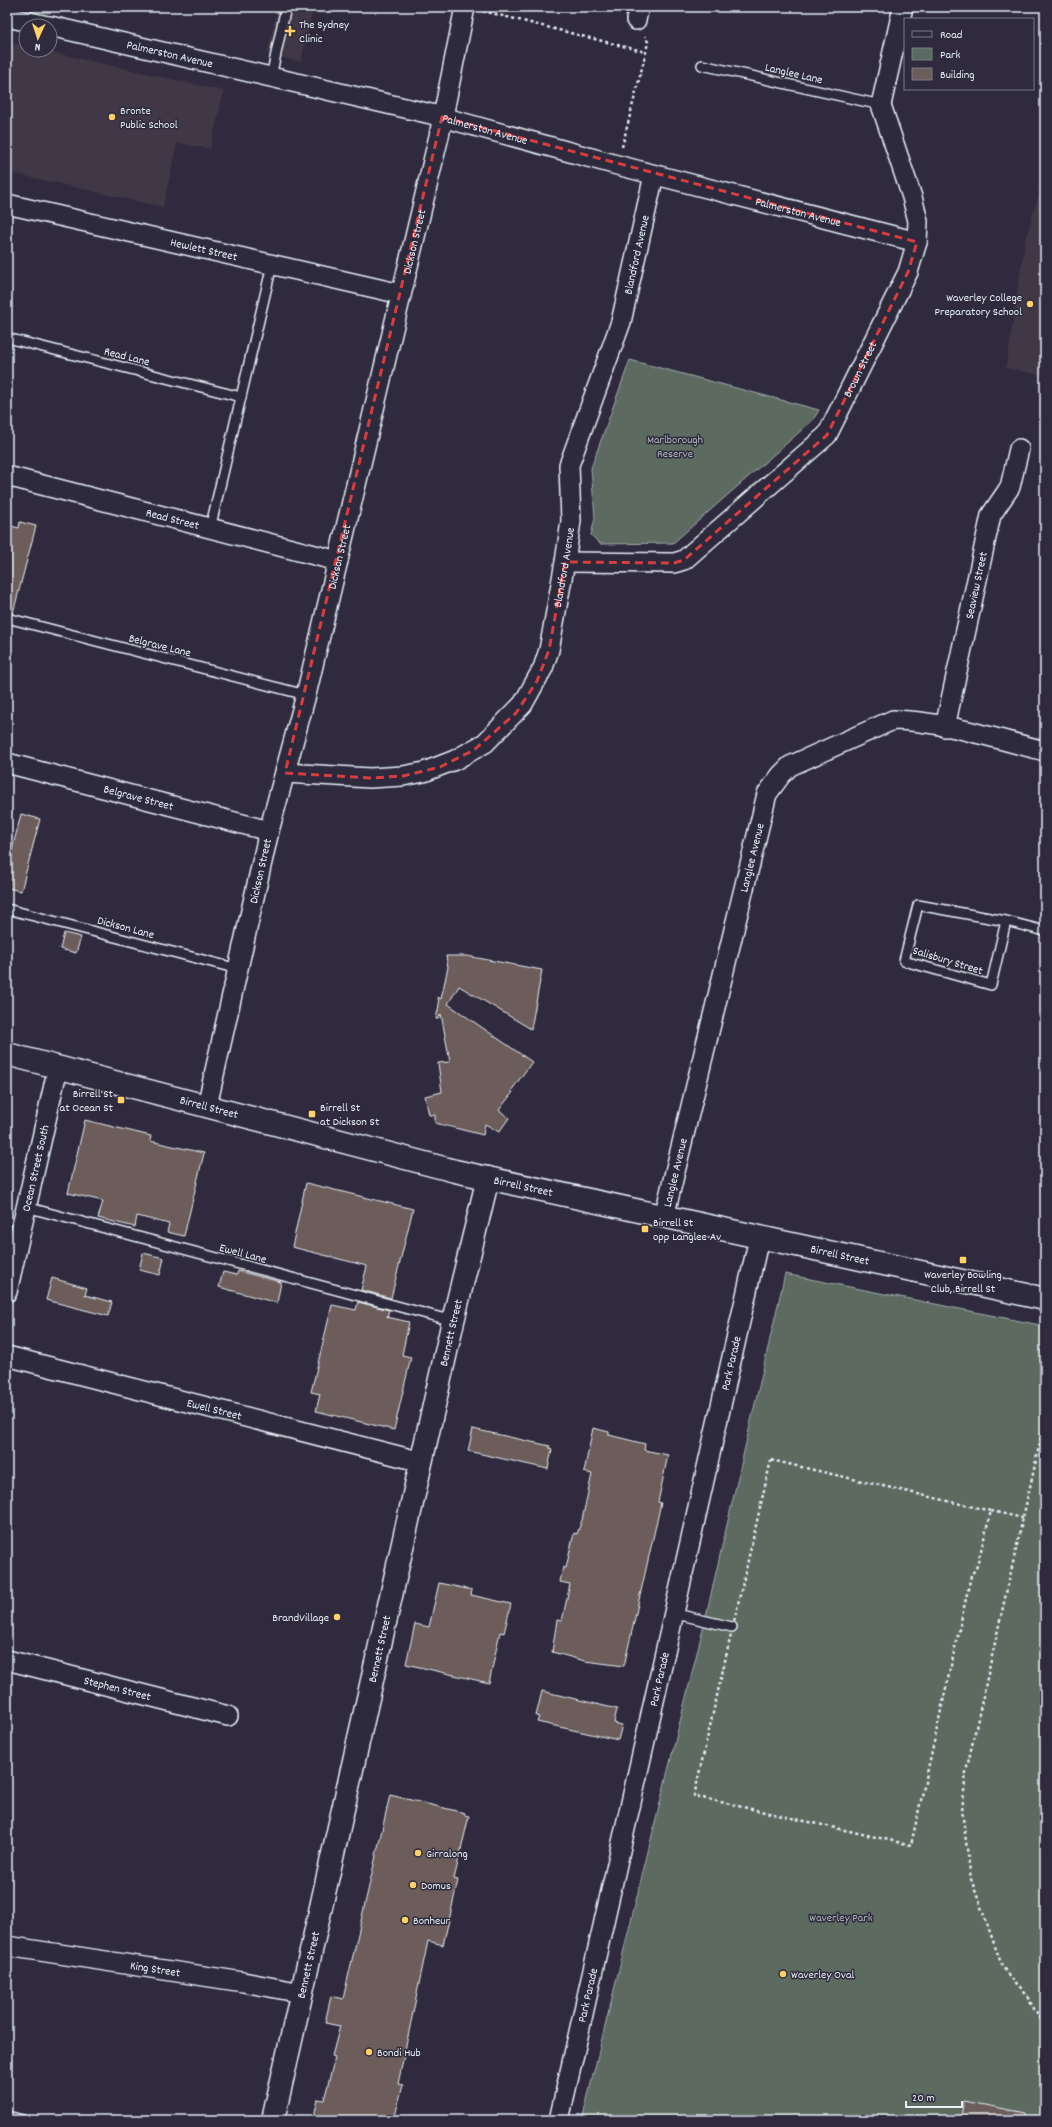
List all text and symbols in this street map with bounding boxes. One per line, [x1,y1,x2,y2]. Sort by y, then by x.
place label: The Sydney Clinic [299,17,350,48]
north arrow [18,18,58,58]
legend [904,18,1034,90]
marker: The Sydney Clinic [284,25,296,37]
text: Road [940,27,962,44]
street label: Palmerston Avenue [125,37,214,73]
text: N [34,38,41,54]
text: Park [940,47,961,64]
street label: Langlee Lane [763,60,824,89]
text: Building [940,67,975,84]
place label: Bronte Public School [120,103,178,134]
street label: Palmerston Avenue [440,110,529,150]
marker: Bronte Public School [107,112,117,122]
street label: Palmerston Avenue [753,194,843,232]
street label: Dickson Street [399,207,431,276]
street label: Blandford Avenue [620,214,655,296]
street label: Hewlett Street [168,235,239,266]
place label: Waverley College Preparatory School [935,290,1022,321]
marker: Waverley College Preparatory School [1025,299,1035,309]
street label: Brown Street [840,338,882,401]
street label: Read Lane [102,344,151,371]
park label: Marlborough Reserve [647,432,703,463]
street label: Read Street [144,505,201,535]
street label: Dickson Street [324,522,356,591]
street label: Blandford Avenue [550,526,580,609]
street label: Seaview Street [962,550,993,621]
street label: Belgrave Lane [127,631,193,662]
street label: Belgrave Street [102,781,176,816]
street label: Langlee Avenue [736,822,770,894]
street label: Dickson Street [246,837,277,905]
street label: Dickson Lane [95,913,156,944]
street label: Salisbury Street [910,943,985,980]
place label: Birrell St at Ocean St [60,1086,114,1117]
street label: Birrell Street [178,1092,240,1124]
marker: Birrell St at Ocean St [116,1095,126,1105]
place label: Birrell St at Dickson St [320,1100,380,1131]
marker: Birrell St at Dickson St [307,1109,317,1119]
street label: Ocean Street South [18,1123,55,1214]
street label: Langlee Avenue [660,1136,693,1209]
street label: Birrell Street [492,1173,555,1202]
place label: Birrell St opp Langlee Av [653,1215,721,1246]
marker: Birrell St opp Langlee Av [640,1224,650,1234]
street label: Ewell Lane [217,1240,268,1269]
street label: Birrell Street [809,1241,871,1271]
marker: Waverley Bowling Club, Birrell St [958,1255,968,1265]
place label: Waverley Bowling Club, Birrell St [924,1267,1002,1298]
street label: Bennett Street [436,1297,468,1368]
street label: Park Parade [718,1335,746,1392]
street label: Ewell Street [185,1395,244,1426]
place label: BrandVillage [272,1610,329,1627]
marker: BrandVillage [332,1612,342,1622]
street label: Bennett Street [365,1613,397,1684]
street label: Park Parade [646,1651,675,1708]
street label: Stephen Street [82,1673,153,1706]
place label: Girralong [426,1846,468,1863]
marker: Girralong [413,1848,423,1858]
place label: Domus [421,1878,451,1895]
marker: Domus [408,1880,418,1890]
park label: Waverley Park [809,1910,873,1927]
place label: Bonheur [413,1913,451,1930]
marker: Bonheur [400,1915,410,1925]
street label: Bennett Street [294,1930,325,2000]
street label: King Street [129,1958,182,1982]
street label: Park Parade [574,1967,603,2024]
place label: Waverley Oval [791,1967,855,1984]
marker: Waverley Oval [778,1969,788,1979]
place label: Bondi Hub [377,2045,421,2062]
marker: Bondi Hub [364,2047,374,2057]
scale bar [906,2083,962,2109]
text: 20 m [912,2090,935,2107]

